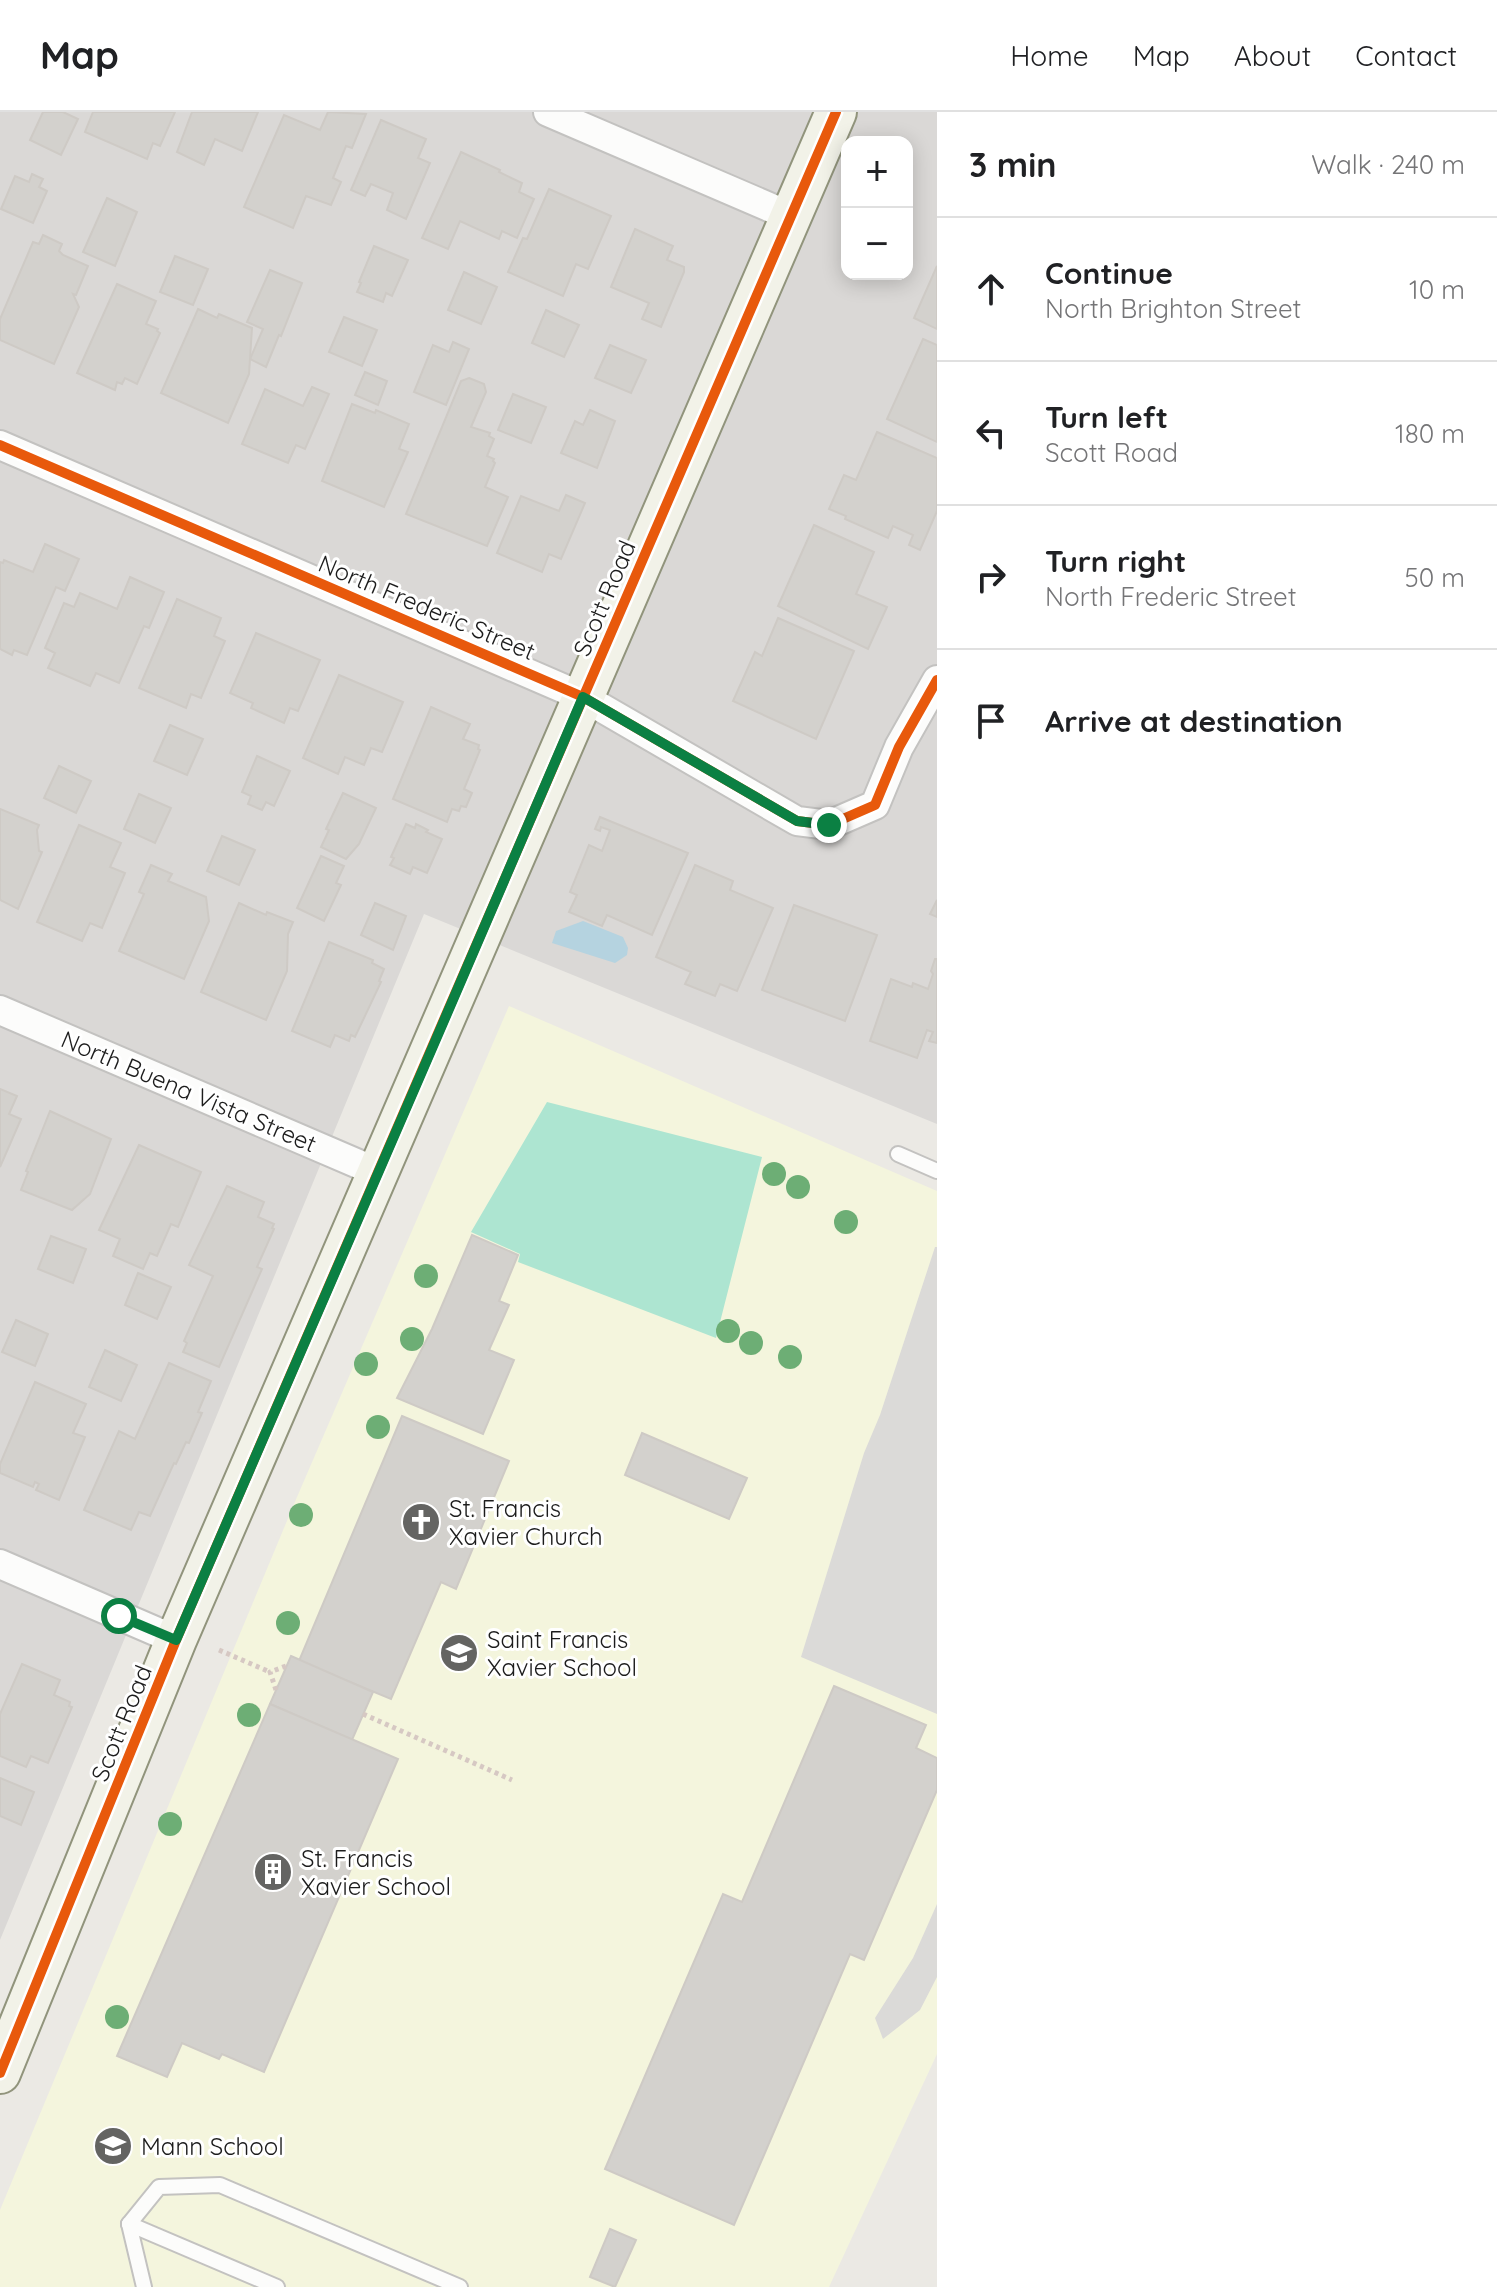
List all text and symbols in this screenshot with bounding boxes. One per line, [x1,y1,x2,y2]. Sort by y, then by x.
text: Map [40,31,119,79]
text: Home [1010,38,1089,73]
text: Map [1133,38,1190,73]
text: About [1234,38,1311,73]
text: Contact [1355,38,1457,73]
map controls [841,136,913,280]
button: + [841,136,913,208]
text: 3 min [969,143,1056,186]
text: Walk · 240 m [1311,148,1465,181]
button: − [841,208,913,280]
text: Continue [1045,254,1173,292]
icon: ahead [969,267,1013,311]
text: 10 m [1409,273,1465,306]
text: North Brighton Street [1045,292,1301,325]
text: Turn left [1045,398,1168,436]
icon: left [969,411,1013,455]
text: 180 m [1395,417,1465,450]
text: Scott Road [1045,436,1178,469]
street label: Scott Road [566,536,642,660]
text: Turn right [1045,542,1186,580]
street label: North Frederic Street [314,548,540,666]
icon: right [969,555,1013,599]
text: 50 m [1405,561,1465,594]
text: North Frederic Street [1045,580,1297,613]
icon: arrive [969,699,1013,743]
text: Arrive at destination [1045,702,1343,740]
route end [811,807,847,843]
street label: North Buena Vista Street [57,1024,321,1158]
place label: St. Francis Xavier Church [449,1493,603,1551]
church icon: St. Francis Xavier Church [400,1501,442,1543]
route start [101,1598,137,1634]
place label: Saint Francis Xavier School [487,1624,637,1682]
school or university icon: Saint Francis Xavier School [438,1632,480,1674]
street label: Scott Road [84,1660,158,1786]
place label: St. Francis Xavier School [301,1843,451,1901]
building icon: St. Francis Xavier School [252,1851,294,1893]
school or university icon: Mann School [92,2125,134,2167]
place label: Mann School [141,2131,284,2161]

